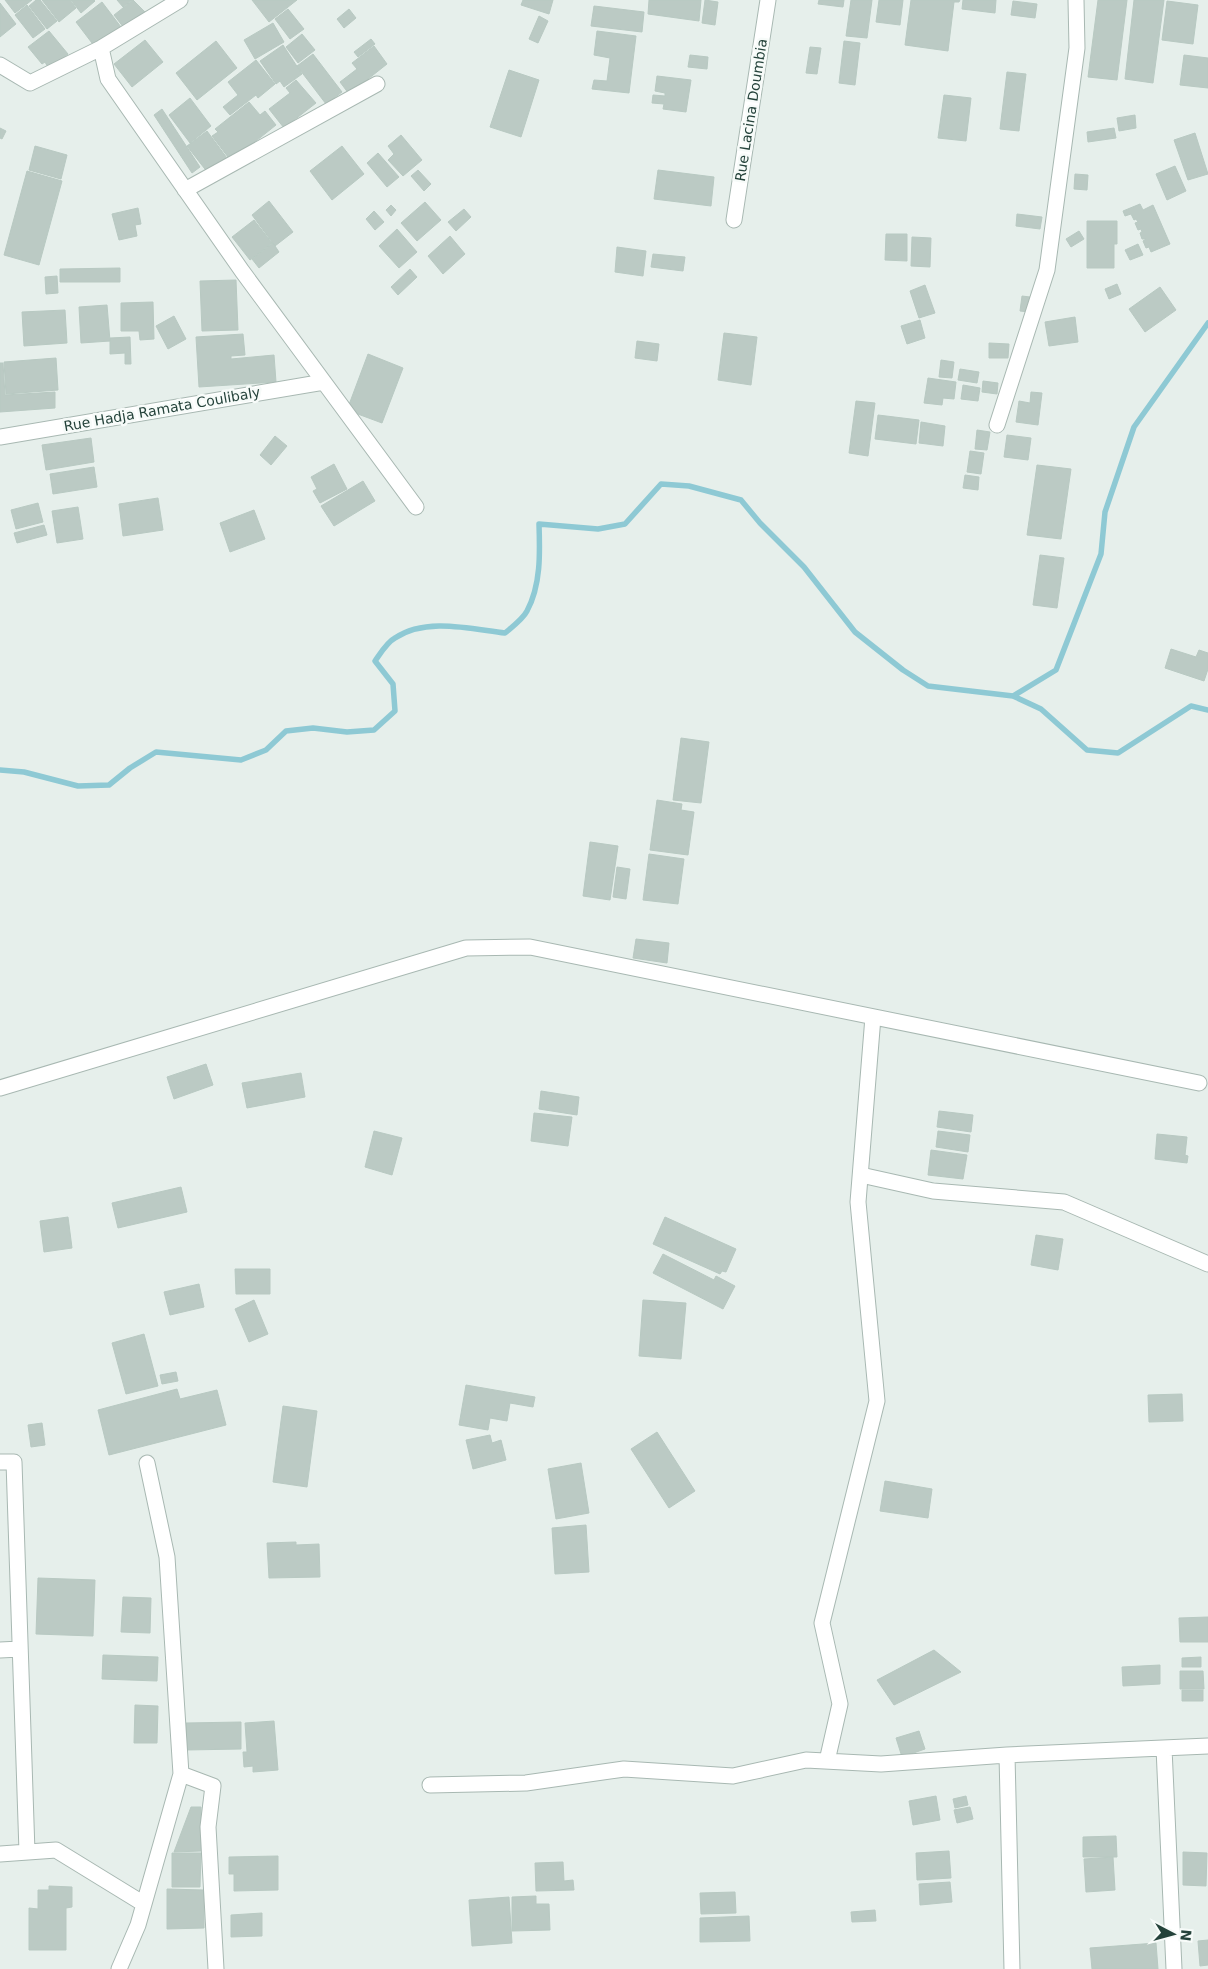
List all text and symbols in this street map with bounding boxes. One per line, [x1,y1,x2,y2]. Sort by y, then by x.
street label: Rue Lacina Doumbia [732,38,770,182]
street label: Rue Hadja Ramata Coulibaly [62,384,262,434]
north arrow [1148,1909,1198,1959]
text: N [1177,1929,1194,1942]

